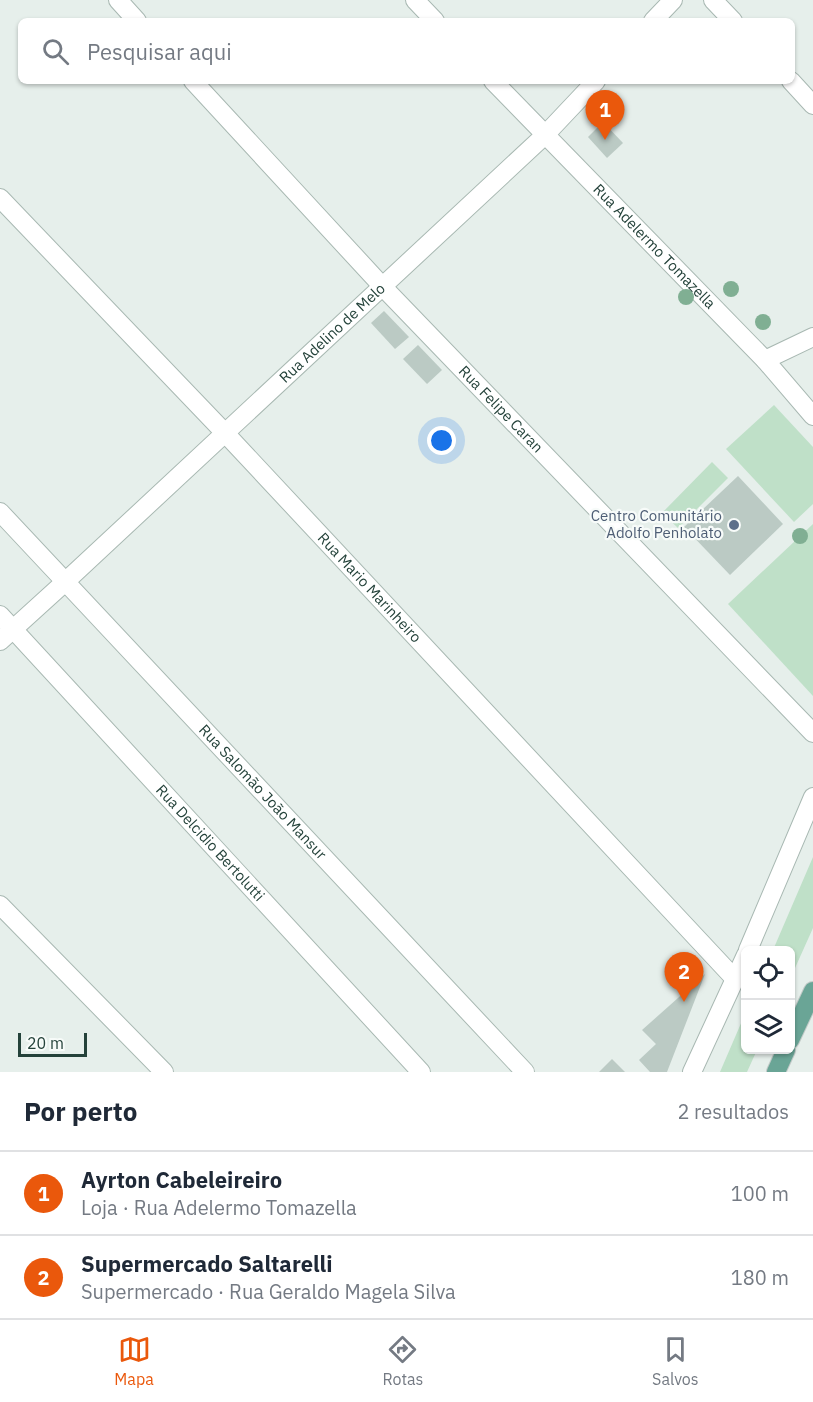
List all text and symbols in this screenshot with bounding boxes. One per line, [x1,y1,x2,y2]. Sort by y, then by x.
search box [18,18,795,84]
icon: search [39,35,72,68]
text: Pesquisar aqui [87,37,232,66]
pin: 1 [586,90,624,140]
street label: Rua Adelermo Tomazella [589,179,720,313]
street label: Rua Adelino de Melo [275,279,389,387]
street label: Rua Felipe Caran [455,361,547,456]
your location [427,426,456,455]
place label: Centro Comunitário Adolfo Penholato [591,506,722,542]
marker: Centro Comunitário Adolfo Penholato [727,518,741,532]
street label: Rua Mario Marinheiro [314,528,426,646]
street label: Rua Salomão João Mansur [195,720,331,864]
street label: Rua Delcidio Bertolutti [152,780,269,905]
map controls [741,946,795,1054]
button: locate [741,946,795,1000]
pin: 2 [664,952,704,1002]
button: layers [741,1000,795,1054]
scale bar [18,1030,87,1058]
text: 20 m [27,1033,64,1053]
text: Por perto [24,1094,137,1128]
text: 2 resultados [677,1098,789,1125]
text: Ayrton Cabeleireiro [81,1165,282,1194]
text: 1 [38,1180,50,1207]
text: 100 m [731,1180,789,1207]
text: Loja · Rua Adelermo Tomazella [81,1194,357,1221]
text: Supermercado Saltarelli [81,1249,332,1278]
text: 2 [38,1264,50,1291]
text: 180 m [731,1264,789,1291]
text: Supermercado · Rua Geraldo Magela Silva [81,1278,456,1305]
tab: Mapa [114,1333,154,1389]
tab: Rotas [382,1333,423,1389]
tab: Salvos [652,1333,699,1389]

